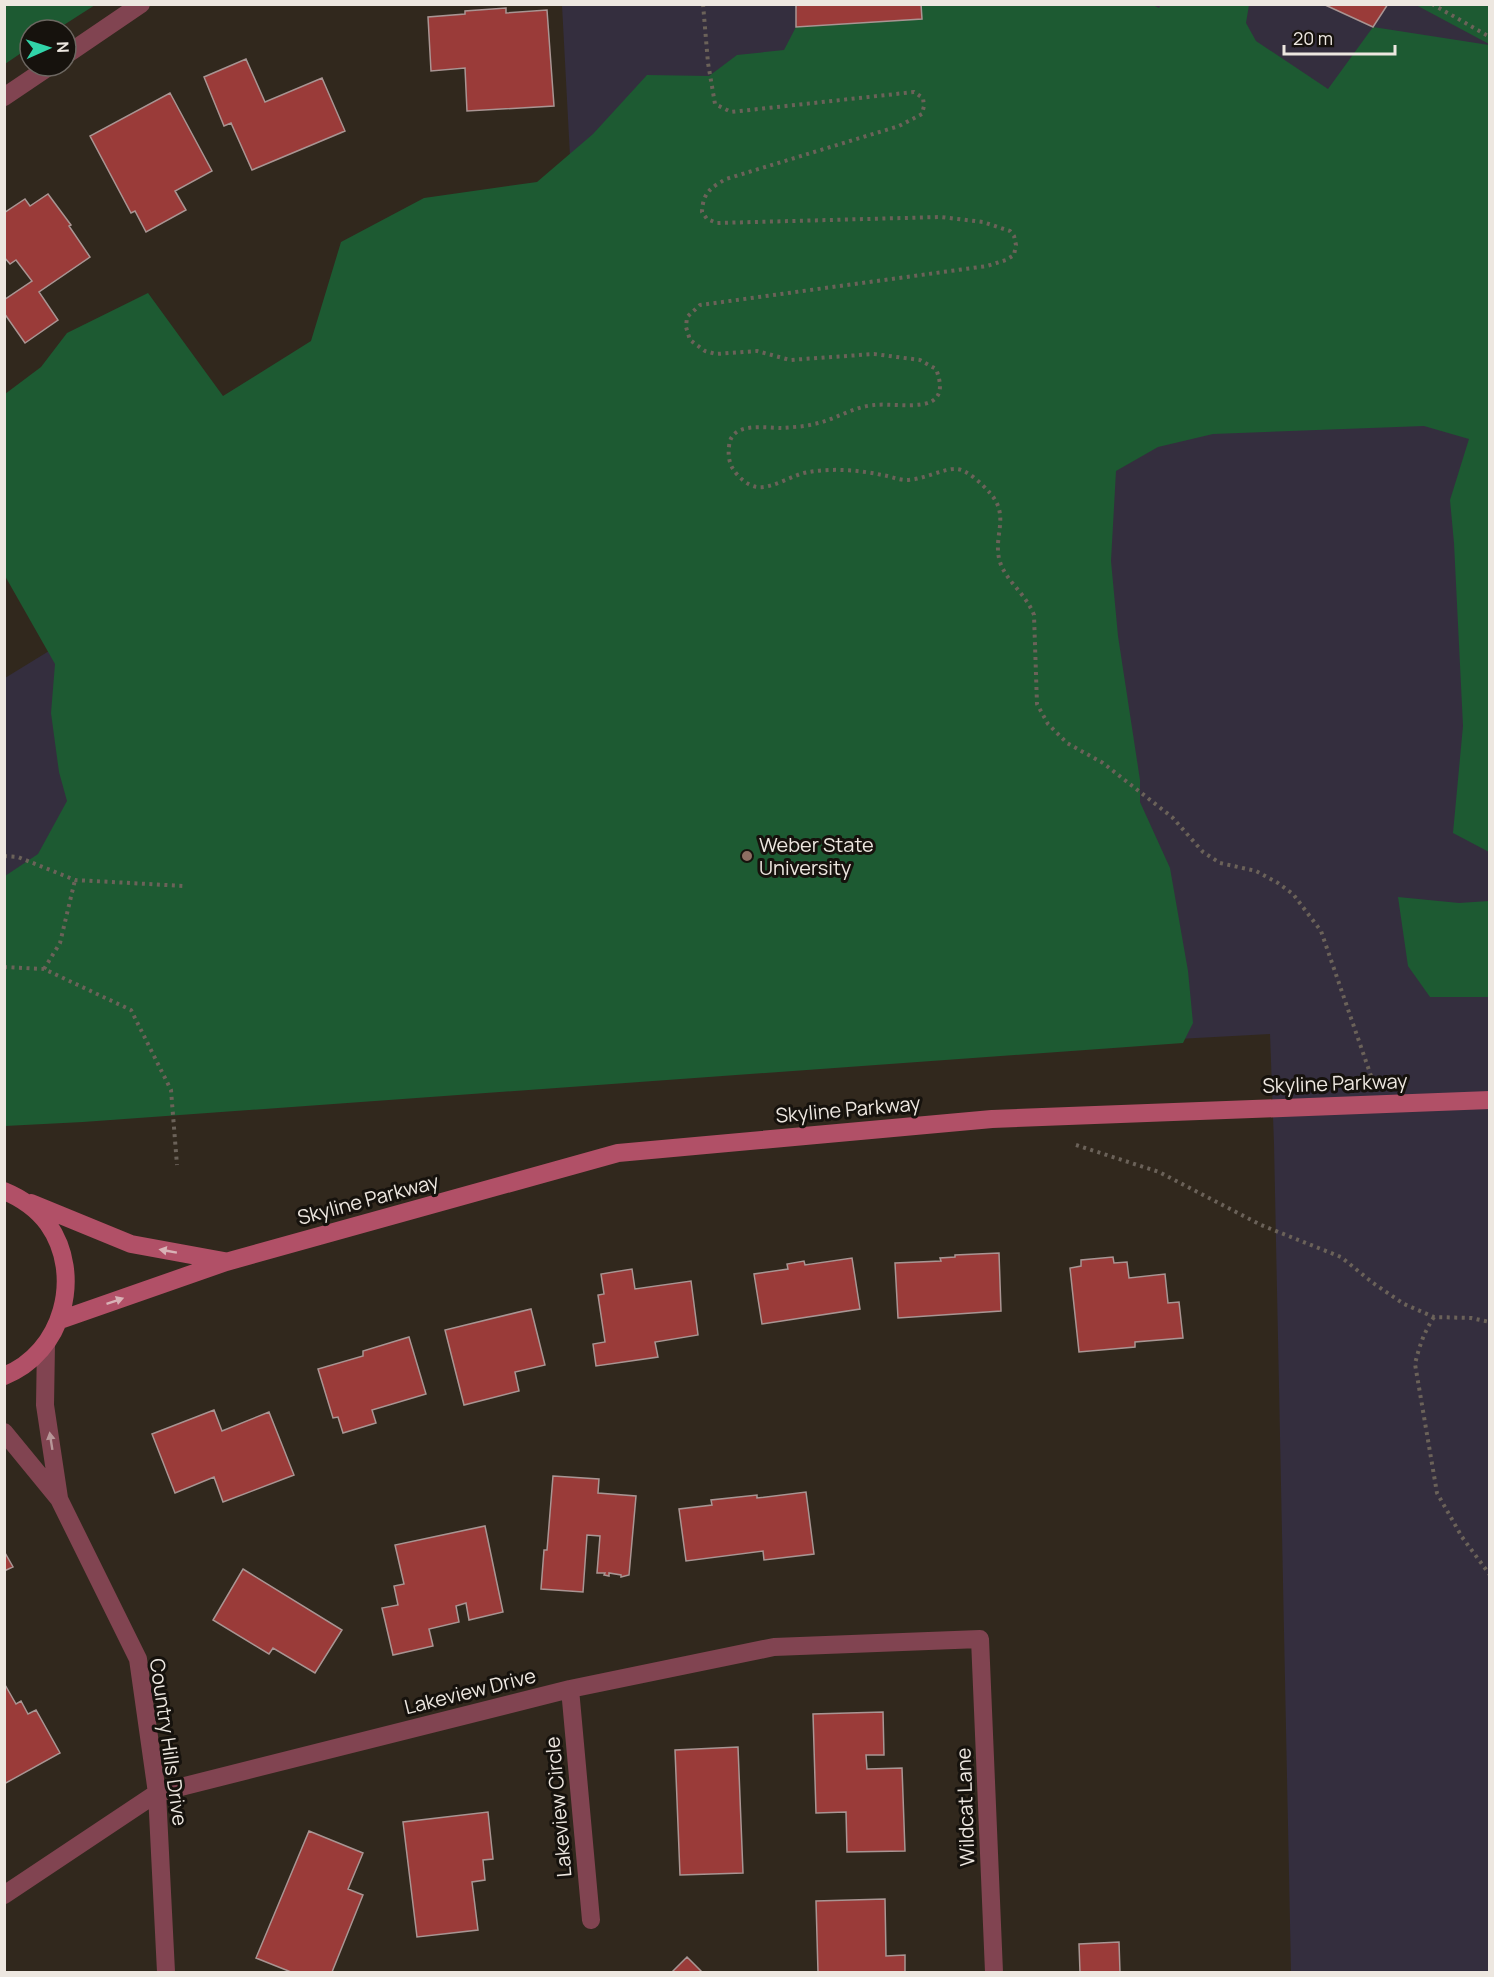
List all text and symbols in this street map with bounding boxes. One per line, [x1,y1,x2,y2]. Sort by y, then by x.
north arrow [18,18,78,78]
scale bar [1284,18,1395,56]
text: 20 m [1293,26,1333,50]
text: N [52,41,74,54]
place label: Weber State University [759,831,874,881]
marker: Weber State University [740,849,754,863]
street label: Skyline Parkway [1262,1067,1409,1099]
street label: Skyline Parkway [774,1089,922,1129]
street label: Skyline Parkway [294,1167,442,1231]
one-way arrow [159,1246,178,1255]
one-way arrow [106,1295,124,1305]
one-way arrow [46,1432,55,1451]
street label: Country Hills Drive [144,1657,194,1827]
street label: Lakeview Drive [401,1662,539,1720]
street label: Lakeview Circle [538,1736,578,1878]
street label: Wildcat Lane [949,1747,981,1867]

